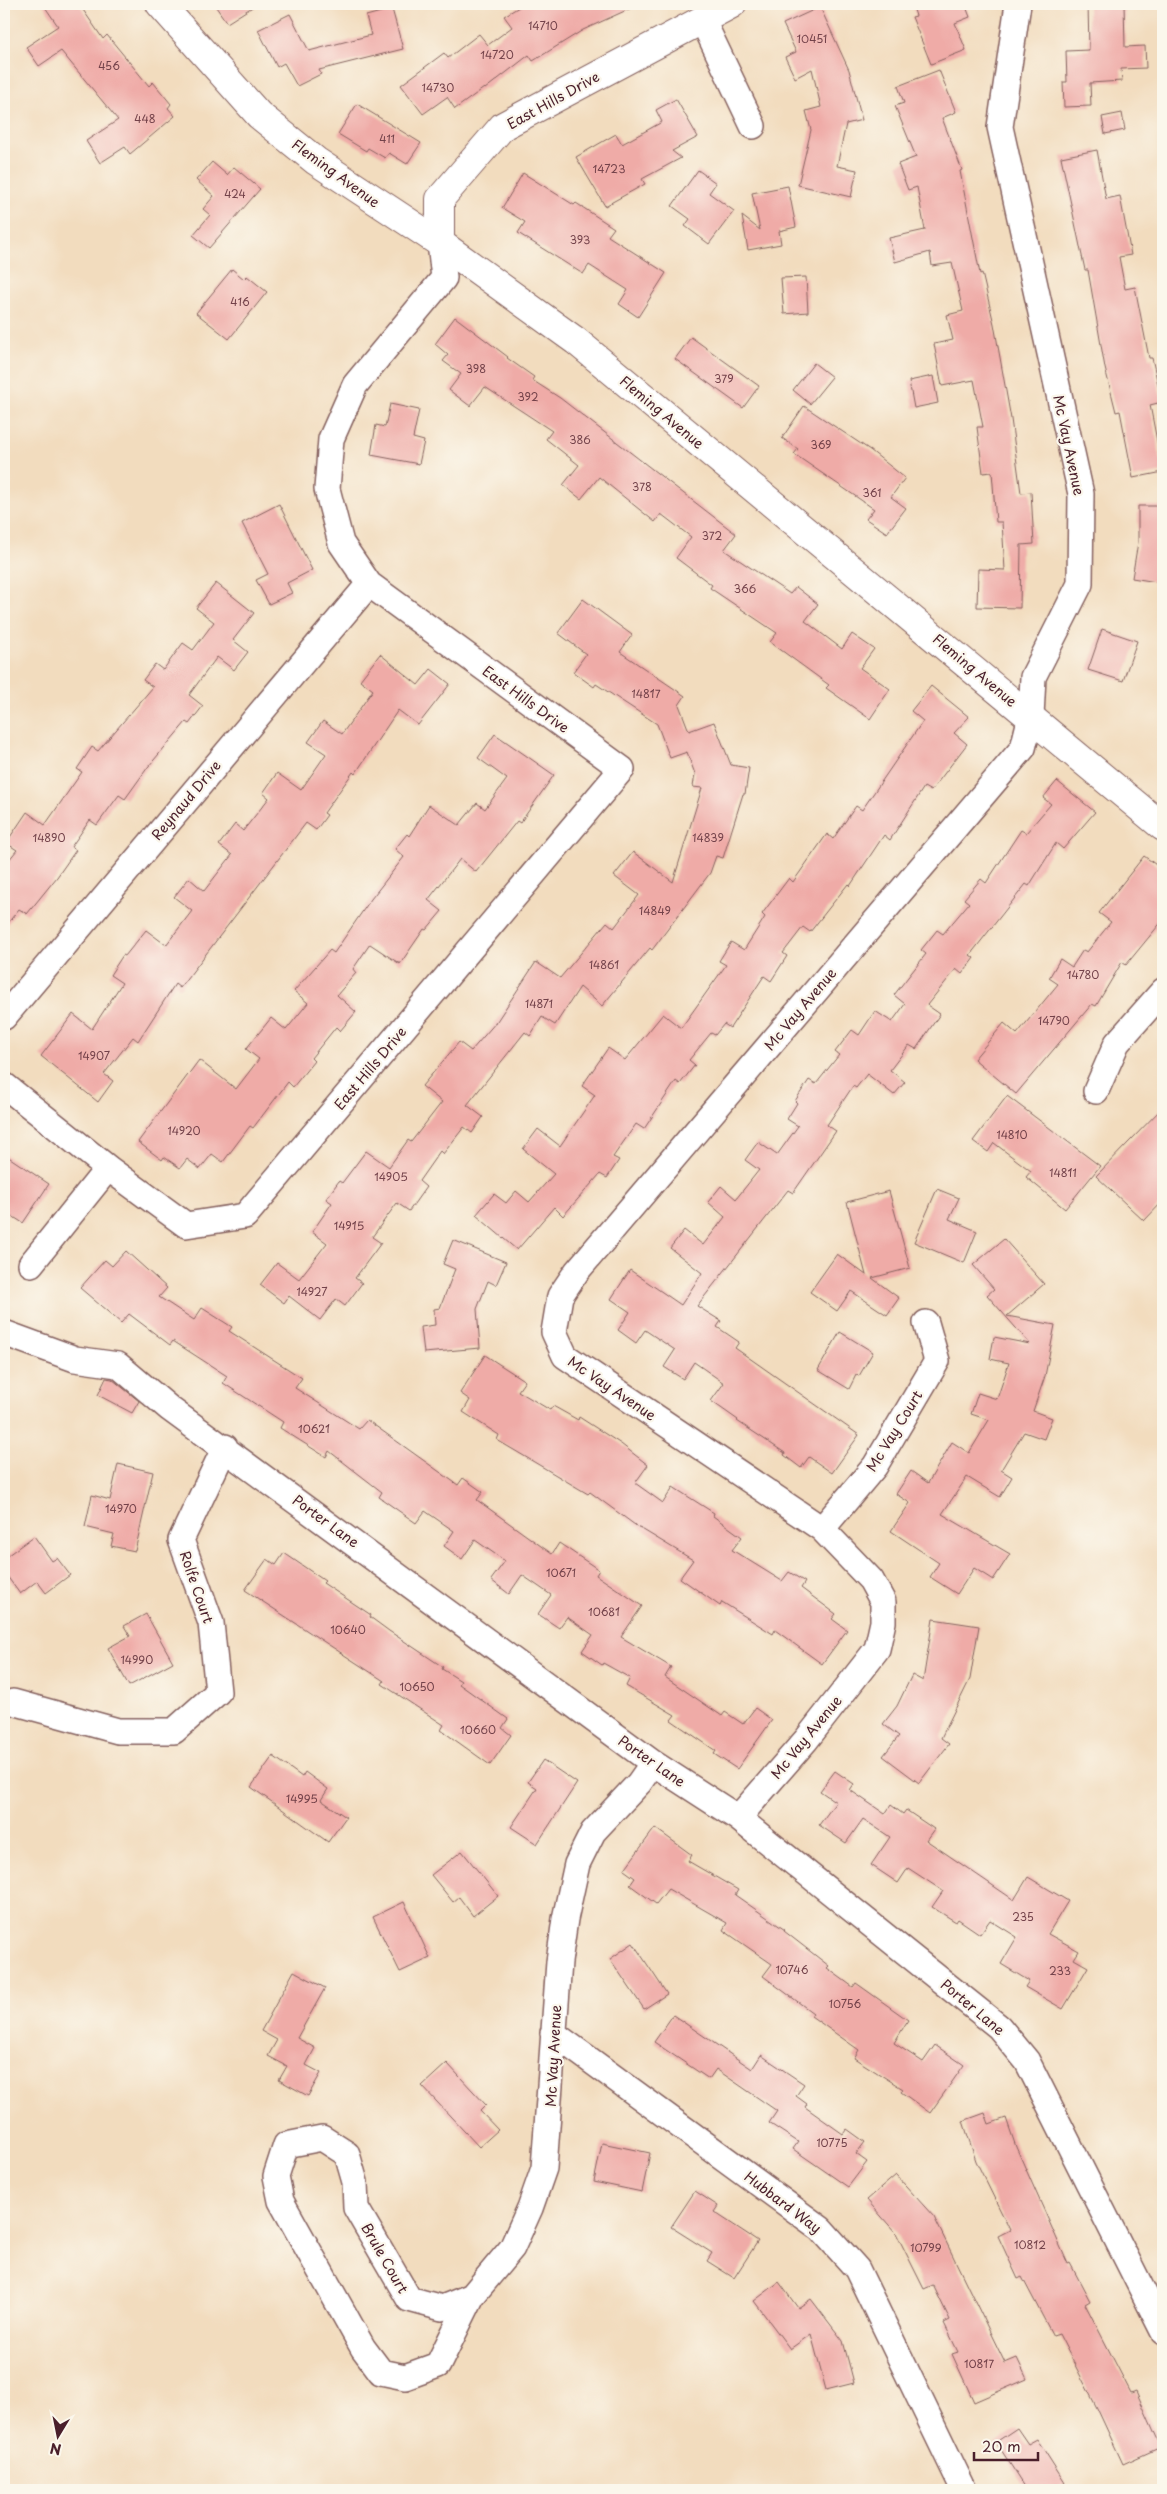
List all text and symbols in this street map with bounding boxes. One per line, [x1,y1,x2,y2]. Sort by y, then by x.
house number: 14710 [528,17,558,34]
house number: 10451 [797,30,827,47]
house number: 14720 [480,46,514,63]
house number: 456 [98,57,120,74]
street label: East Hills Drive [503,66,603,134]
house number: 14730 [422,79,454,96]
house number: 448 [134,110,156,127]
house number: 411 [379,130,395,147]
street label: Fleming Avenue [288,134,385,212]
house number: 14723 [593,160,625,177]
house number: 424 [224,185,246,202]
house number: 393 [570,231,590,248]
house number: 416 [230,293,250,310]
house number: 398 [466,360,486,377]
street label: Fleming Avenue [615,370,709,454]
house number: 379 [714,370,734,387]
house number: 392 [518,388,539,405]
street label: Mc Vay Avenue [1048,393,1090,498]
house number: 386 [569,431,591,448]
house number: 369 [810,436,832,453]
house number: 378 [632,478,652,495]
house number: 361 [863,484,881,501]
house number: 372 [702,527,723,544]
house number: 366 [734,580,756,597]
street label: Fleming Avenue [928,628,1022,712]
street label: East Hills Drive [478,660,574,738]
house number: 14817 [631,685,661,702]
street label: Reynaud Drive [146,756,226,844]
house number: 14890 [32,829,66,846]
house number: 14839 [692,829,724,846]
house number: 14849 [639,902,671,919]
house number: 14861 [589,956,619,973]
street label: Mc Vay Avenue [759,963,841,1055]
house number: 14780 [1067,966,1099,983]
house number: 14871 [525,995,553,1012]
house number: 14790 [1038,1012,1070,1029]
street label: East Hills Drive [329,1022,411,1114]
house number: 14907 [78,1047,110,1064]
house number: 14920 [167,1122,201,1139]
house number: 14810 [996,1126,1028,1143]
house number: 14811 [1049,1164,1077,1181]
house number: 14905 [374,1168,408,1185]
house number: 14915 [334,1217,364,1234]
house number: 14927 [296,1283,328,1300]
street label: Mc Vay Avenue [564,1351,661,1425]
street label: Mc Vay Court [861,1386,928,1476]
house number: 10621 [298,1420,330,1437]
street label: Porter Lane [288,1490,364,1552]
house number: 14970 [105,1500,137,1517]
street label: Rolfe Court [175,1548,219,1626]
house number: 10671 [546,1564,576,1581]
house number: 10681 [588,1603,620,1620]
house number: 10640 [330,1621,366,1638]
house number: 14990 [121,1651,153,1668]
house number: 10650 [399,1678,435,1695]
street label: Mc Vay Avenue [766,1690,847,1783]
house number: 10660 [460,1721,496,1738]
street label: Porter Lane [614,1730,690,1792]
house number: 14995 [286,1790,318,1807]
house number: 235 [1012,1908,1034,1925]
house number: 10746 [776,1961,809,1978]
house number: 233 [1049,1962,1071,1979]
street label: Porter Lane [936,1974,1010,2040]
house number: 10756 [829,1995,862,2012]
street label: Mc Vay Avenue [540,2004,566,2108]
house number: 10775 [816,2134,848,2151]
street label: Hubbard Way [740,2166,826,2238]
street label: Brule Court [356,2219,414,2297]
house number: 10812 [1014,2236,1046,2253]
house number: 10799 [910,2239,942,2256]
house number: 10817 [964,2355,994,2372]
north arrow [32,2412,82,2462]
scale bar [974,2429,1038,2461]
text: 20 m [982,2434,1021,2457]
text: N [48,2438,63,2461]

